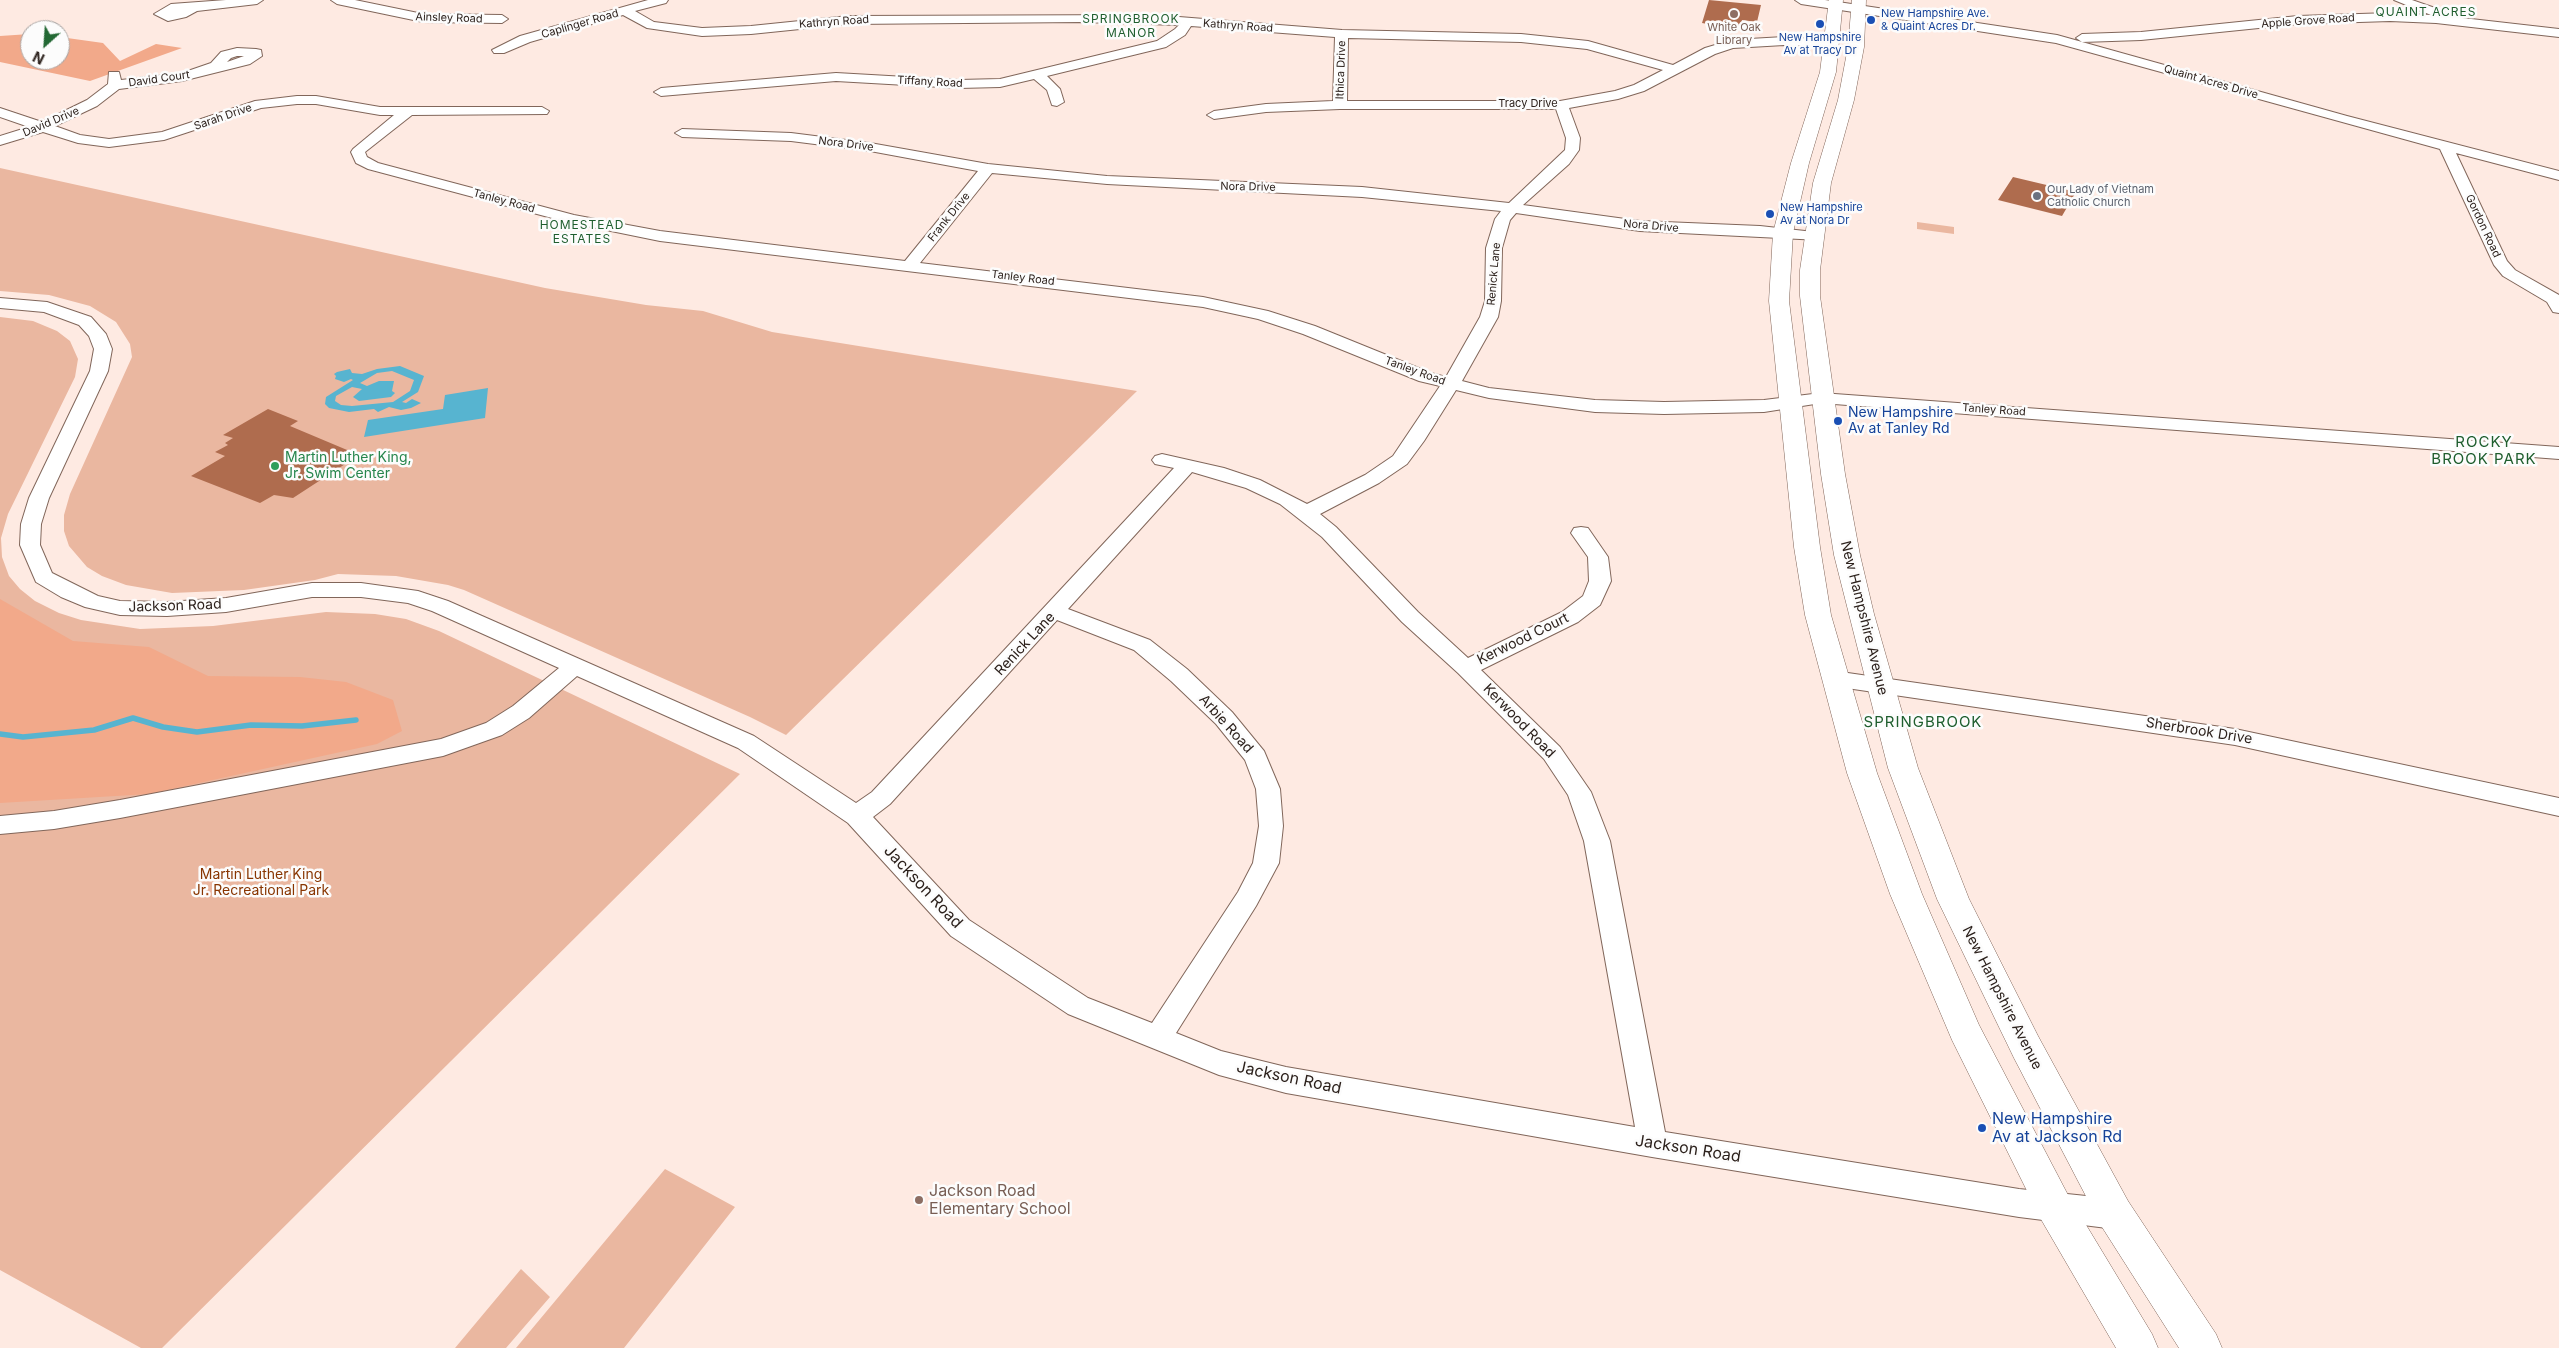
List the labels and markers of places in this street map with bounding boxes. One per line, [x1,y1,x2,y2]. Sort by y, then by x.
place label: New Hampshire Ave. & Quaint Acres Dr. [1881,7,1989,33]
marker: White Oak Library [1728,8,1740,20]
marker: New Hampshire Ave. & Quaint Acres Dr. [1865,14,1877,26]
marker: New Hampshire Av at Tracy Dr [1814,18,1826,30]
place label: White Oak Library [1707,21,1761,47]
place label: New Hampshire Av at Tracy Dr [1779,31,1861,57]
place label: Our Lady of Vietnam Catholic Church [2047,183,2154,209]
marker: Our Lady of Vietnam Catholic Church [2031,190,2043,202]
place label: New Hampshire Av at Nora Dr [1780,201,1863,227]
marker: New Hampshire Av at Nora Dr [1764,208,1776,220]
place label: New Hampshire Av at Tanley Rd [1848,405,1953,438]
marker: New Hampshire Av at Tanley Rd [1832,415,1844,427]
place label: Martin Luther King, Jr. Swim Center [285,450,412,482]
marker: Martin Luther King, Jr. Swim Center [269,460,281,472]
place label: New Hampshire Av at Jackson Rd [1992,1109,2122,1147]
marker: New Hampshire Av at Jackson Rd [1976,1122,1988,1134]
place label: Jackson Road Elementary School [929,1181,1071,1219]
marker: Jackson Road Elementary School [913,1194,925,1206]

